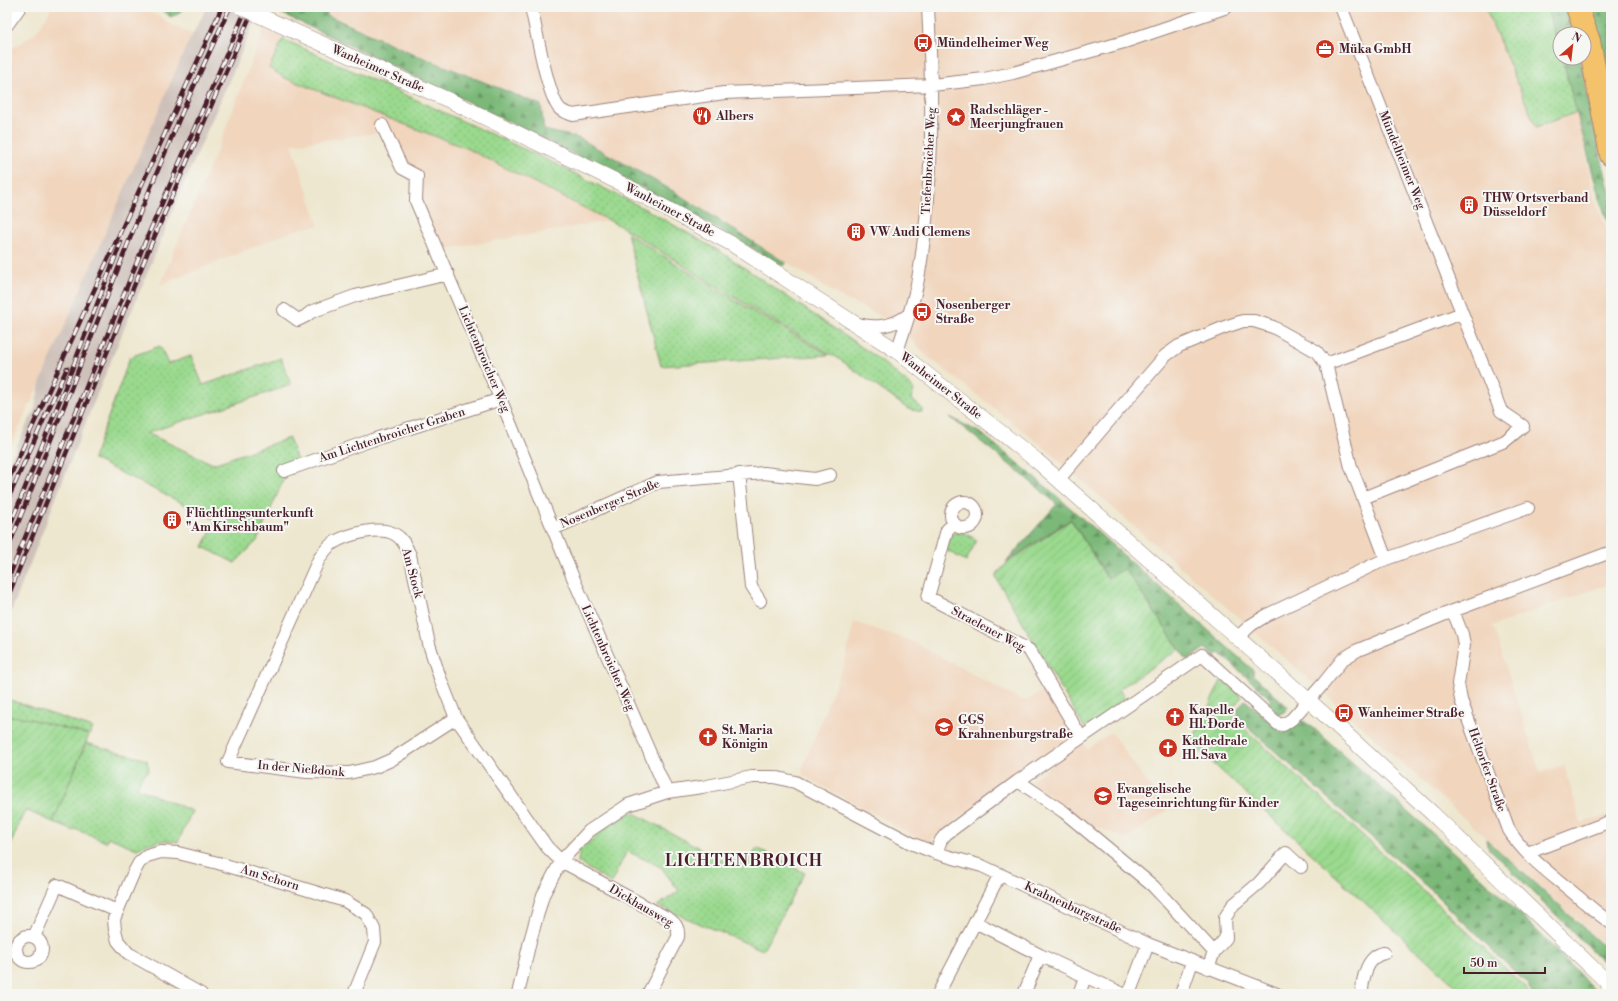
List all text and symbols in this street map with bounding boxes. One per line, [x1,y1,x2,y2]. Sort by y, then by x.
north arrow [1552,26,1592,66]
text: N [1569,30,1584,46]
bus stop icon: Mündelheimer Weg [912,32,934,54]
place label: Mündelheimer Weg [937,36,1050,51]
office icon: Müka GmbH [1314,38,1336,60]
street label: Wanheimer Straße [328,41,427,96]
place label: Müka GmbH [1339,42,1411,57]
place label: Radschläger - Meerjungfrauen [970,103,1064,132]
restaurant icon: Albers [691,105,713,127]
street label: Tiefenbroicher Weg [919,106,939,215]
place icon: Radschläger - Meerjungfrauen [945,106,967,128]
place label: Albers [715,109,754,124]
street label: Mündelheimer Weg [1375,109,1429,212]
street label: Wanheimer Straße [621,179,718,240]
place label: THW Ortsverband Düsseldorf [1483,191,1589,220]
building icon: THW Ortsverband Düsseldorf [1458,194,1480,216]
building icon: VW Audi Clemens [845,221,867,243]
place label: VW Audi Clemens [869,225,970,240]
place label: Nosenberger Straße [936,298,1011,327]
bus stop icon: Nosenberger Straße [911,301,933,323]
street label: Lichtenbroicher Weg [455,304,514,415]
street label: Wanheimer Straße [896,349,985,423]
street label: Am Lichtenbroicher Graben [316,404,467,466]
street label: Nosenberger Straße [558,476,662,532]
place label: Flüchtlingsunterkunft "Am Kirschbaum" [186,506,314,535]
building icon: Flüchtlingsunterkunft "Am Kirschbaum" [161,509,183,531]
street label: Am Stock [398,545,426,600]
street label: Lichtenbroicher Weg [578,603,638,714]
street label: Straelener Weg [949,603,1028,655]
bus stop icon: Wanheimer Straße [1333,702,1355,724]
place label: Kapelle Hl. Đorđe [1189,703,1245,732]
church icon: Kapelle Hl. Đorđe [1164,706,1186,728]
place label: Wanheimer Straße [1357,706,1465,721]
place label: GGS Krahnenburgstraße [958,713,1074,742]
school or university icon: GGS Krahnenburgstraße [933,716,955,738]
place label: St. Maria Königin [722,723,773,752]
church icon: St. Maria Königin [697,726,719,748]
street label: Heltorfer Straße [1465,726,1509,814]
place label: Kathedrale Hl. Sava [1182,734,1248,763]
church icon: Kathedrale Hl. Sava [1157,737,1179,759]
street label: In der Nießdonk [257,758,346,780]
place label: Evangelische Tageseinrichtung für Kinder [1117,782,1279,811]
school or university icon: Evangelische Tageseinrichtung für Kinder [1092,785,1114,807]
district label: LICHTENBROICH [665,851,823,871]
street label: Am Schorn [238,862,301,894]
street label: Krahnenburgstraße [1022,879,1124,937]
street label: Dickhausweg [606,882,676,931]
scale bar [1464,949,1545,975]
text: 50 m [1470,956,1498,971]

